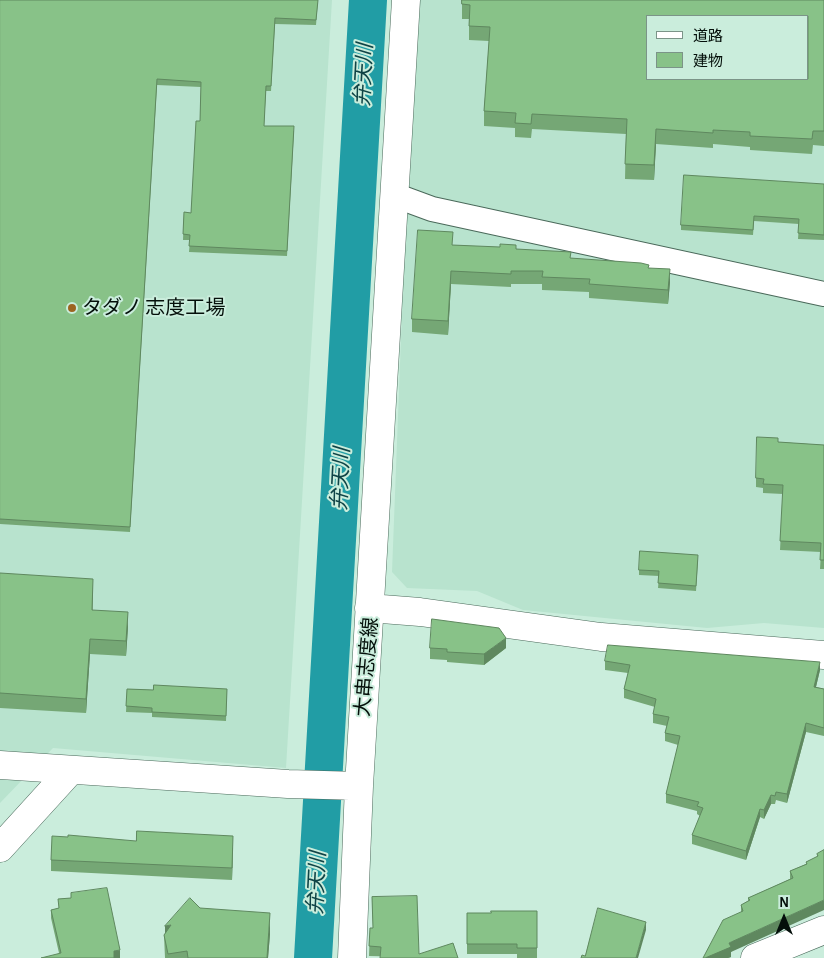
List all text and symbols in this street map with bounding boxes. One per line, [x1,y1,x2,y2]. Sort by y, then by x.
legend [646,15,809,80]
text: 道路 [693,29,723,44]
water label: 弁天川 [350,43,378,107]
text: 建物 [693,54,723,69]
place label: タダノ 志度工場 [82,296,225,320]
marker: タダノ 志度工場 [66,302,78,314]
water label: 弁天川 [327,447,355,511]
street label: 大串志度線 [351,616,383,718]
water label: 弁天川 [303,851,331,915]
north arrow [759,893,809,943]
text: N [779,896,789,910]

